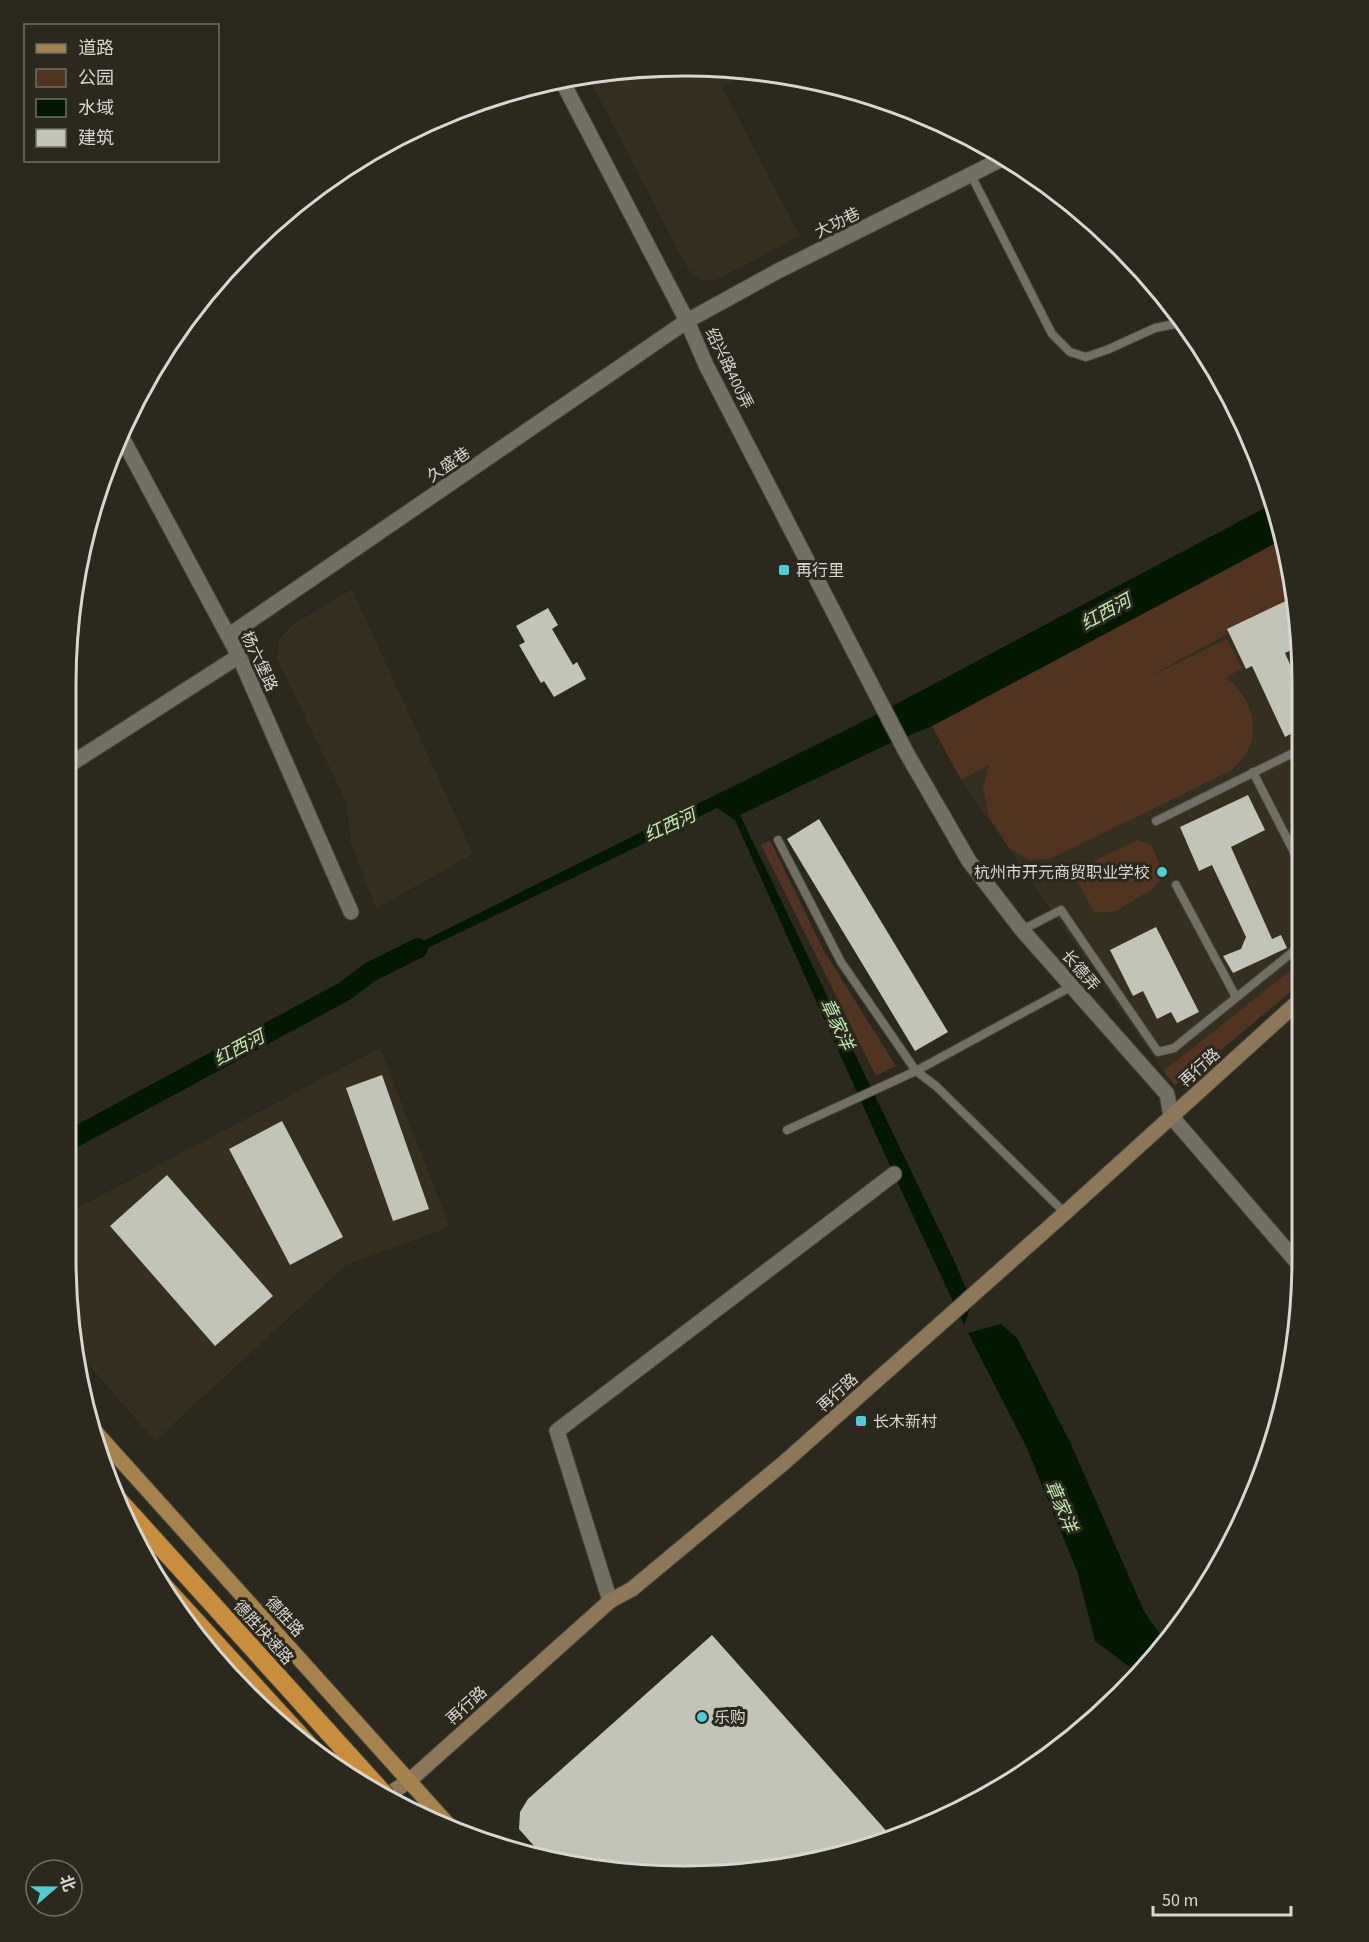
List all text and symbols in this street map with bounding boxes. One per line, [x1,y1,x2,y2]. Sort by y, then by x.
legend [24,24,219,162]
text: 道路 [78,36,114,61]
text: 公园 [78,66,114,91]
text: 水域 [78,96,114,121]
text: 建筑 [78,126,114,151]
street label: 大功巷 [811,202,864,243]
street label: 绍兴路400弄 [700,324,758,413]
street label: 久盛巷 [423,442,475,487]
place label: 再行里 [796,560,844,582]
marker: 再行里 [777,563,791,577]
water label: 红西河 [1077,587,1139,636]
street label: 杨六堡路 [236,628,283,695]
water label: 红西河 [640,801,703,848]
place label: 杭州市开元商贸职业学校 [974,862,1150,884]
marker: 杭州市开元商贸职业学校 [1155,865,1169,879]
street label: 长德弄 [1056,945,1104,996]
water label: 章家洋 [814,994,860,1056]
water label: 红西河 [210,1023,272,1072]
street label: 再行路 [1174,1044,1225,1092]
street label: 再行路 [812,1369,863,1417]
place label: 长木新村 [873,1411,937,1433]
marker: 长木新村 [854,1414,868,1428]
water label: 章家洋 [1038,1476,1083,1538]
street label: 德胜路 [260,1591,308,1642]
street label: 德胜快速路 [228,1596,298,1670]
street label: 再行路 [441,1682,492,1730]
place label: 乐购 [714,1707,746,1729]
marker: 乐购 [695,1710,709,1724]
north arrow [24,1858,84,1918]
text: 北 [54,1872,80,1894]
scale bar [1153,1879,1291,1917]
text: 50 m [1162,1888,1198,1913]

